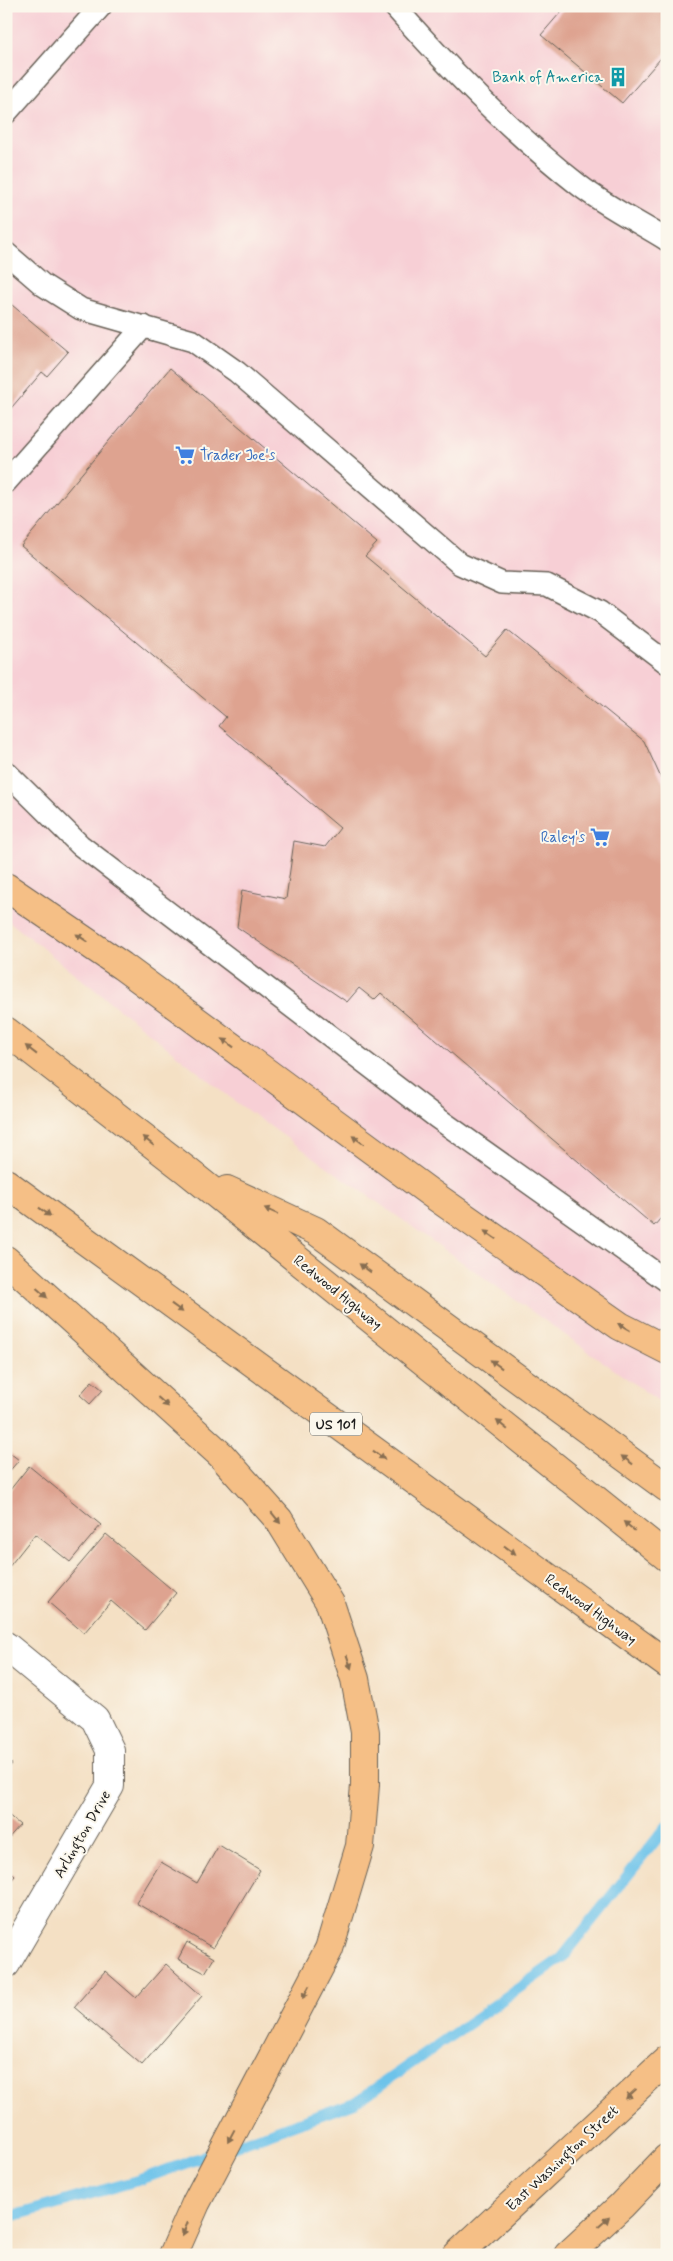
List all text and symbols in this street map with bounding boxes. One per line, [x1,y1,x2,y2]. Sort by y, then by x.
building icon: Bank of America [607,66,629,88]
place label: Bank of America [492,68,604,88]
supermarket icon: Trader Joe's [174,444,196,466]
place label: Trader Joe's [200,446,276,466]
supermarket icon: Raley's [589,826,611,848]
place label: Raley's [541,828,585,848]
one-way arrow [75,933,89,943]
one-way arrow [222,1038,235,1049]
one-way arrow [25,1045,38,1056]
one-way arrow [142,1135,155,1146]
one-way arrow [351,1135,365,1145]
one-way arrow [264,1206,279,1215]
one-way arrow [38,1207,52,1217]
one-way arrow [483,1230,497,1240]
street label: Redwood Highway [288,1251,386,1336]
one-way arrow [358,1263,372,1273]
one-way arrow [36,1287,48,1299]
one-way arrow [170,1302,183,1313]
one-way arrow [617,1323,630,1332]
one-way arrow [489,1359,503,1369]
one-way arrow [156,1396,168,1408]
road number: US 101 [310,1412,362,1436]
one-way arrow [496,1419,509,1430]
one-way arrow [372,1449,385,1460]
one-way arrow [620,1455,634,1465]
one-way arrow [271,1511,282,1524]
one-way arrow [623,1521,636,1532]
one-way arrow [503,1545,517,1555]
street label: Redwood Highway [540,1570,640,1651]
one-way arrow [346,1654,354,1669]
street label: Arlington Drive [50,1787,117,1883]
one-way arrow [302,1985,311,1998]
one-way arrow [626,2088,638,2100]
street label: East Washington Street [502,2101,624,2217]
one-way arrow [227,2128,235,2143]
one-way arrow [598,2216,610,2228]
one-way arrow [180,2222,188,2236]

